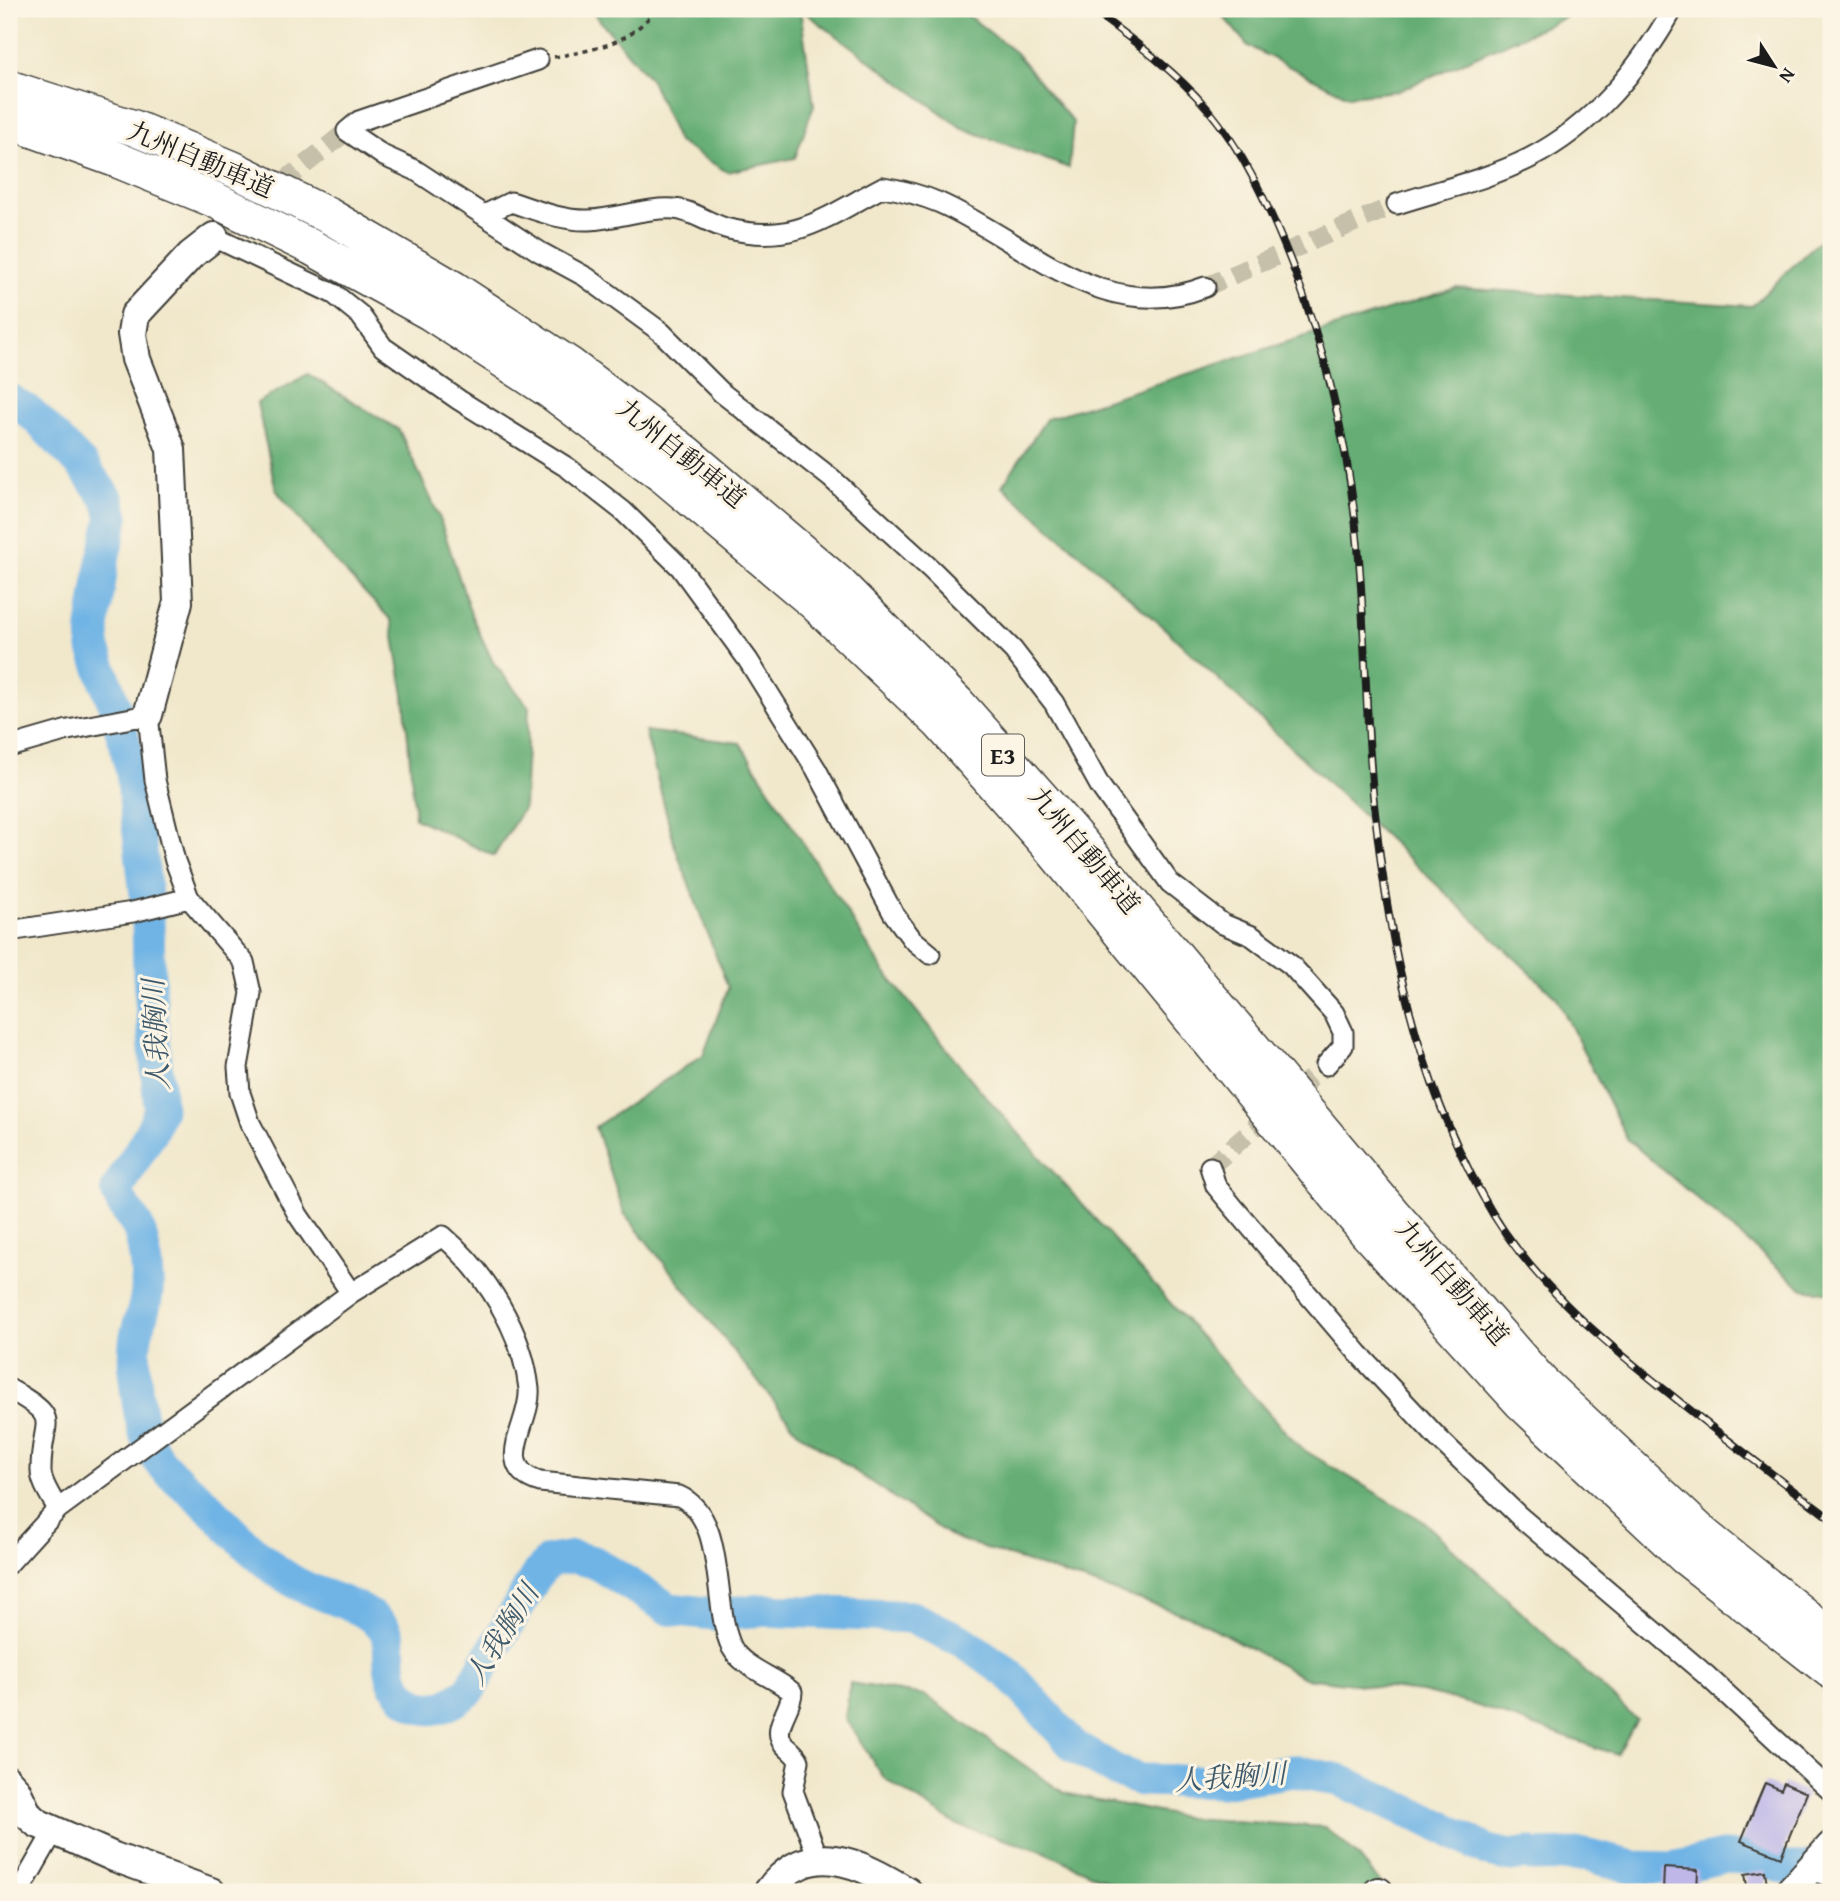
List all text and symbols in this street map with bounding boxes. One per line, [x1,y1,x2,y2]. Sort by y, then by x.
north arrow [1738,32,1808,102]
text: N [1773,63,1803,90]
street label: 九州自動車道 [122,111,280,207]
street label: 九州自動車道 [609,389,755,517]
road number: E3 [982,734,1024,776]
street label: 九州自動車道 [1020,778,1150,922]
water label: 人我胸川 [131,975,178,1092]
street label: 九州自動車道 [1387,1210,1519,1354]
water label: 人我胸川 [454,1573,550,1692]
water label: 人我胸川 [1173,1751,1290,1800]

